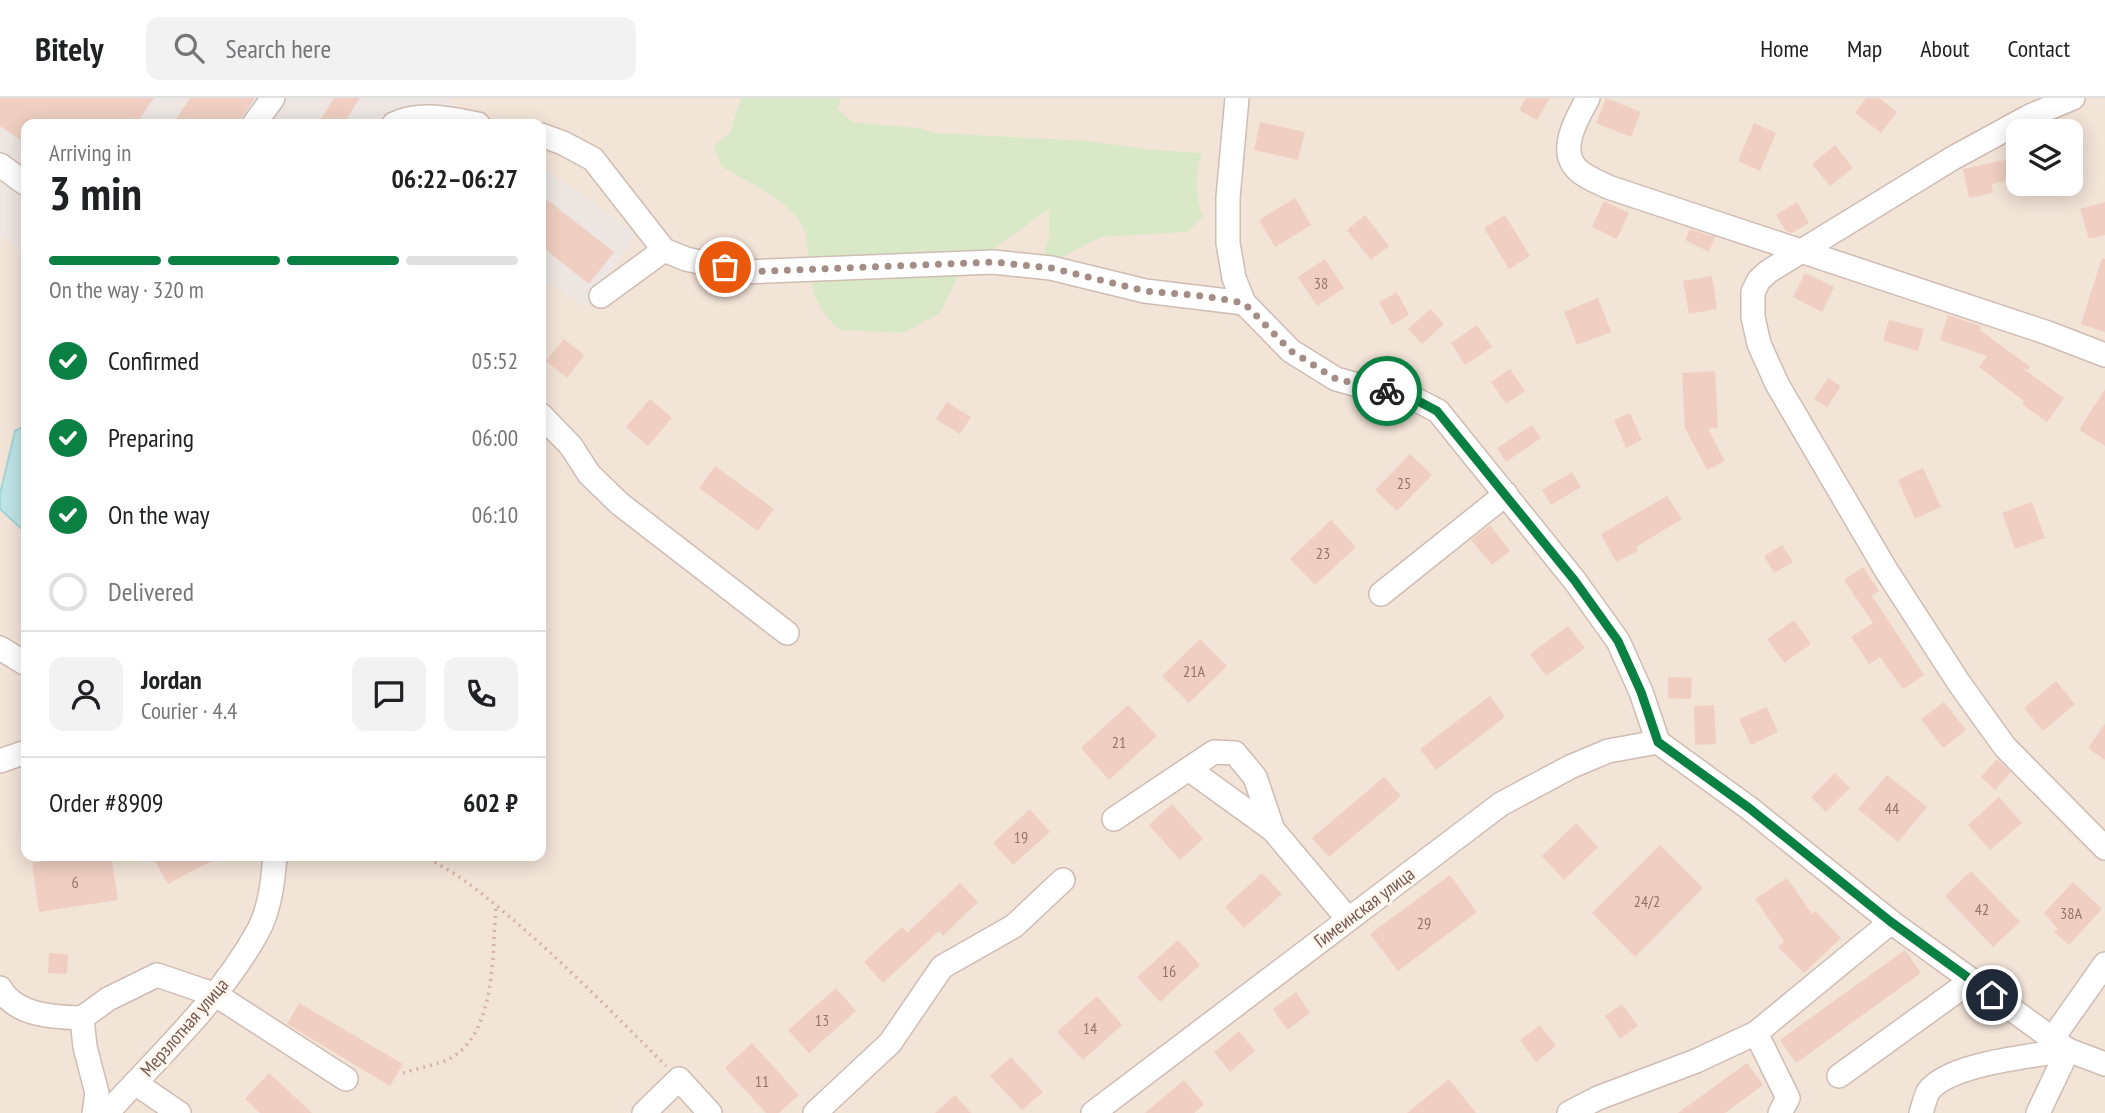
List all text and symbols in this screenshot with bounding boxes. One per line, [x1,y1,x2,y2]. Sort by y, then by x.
search box [146,17,636,80]
text: Bitely [35,27,104,70]
icon: search [170,29,208,67]
text: Search here [226,32,331,65]
text: Home [1760,33,1809,64]
text: Map [1847,33,1882,64]
text: About [1920,33,1969,64]
text: Contact [2007,33,2070,64]
map controls [2006,119,2083,196]
button: layers [2006,119,2083,196]
text: Arriving in [49,138,131,167]
text: 06:22–06:27 [391,162,518,195]
text: 3 min [49,163,142,223]
pin [695,237,755,297]
icon: bag [706,248,744,286]
house number: 38 [1314,273,1328,293]
text: On the way · 320 m [49,275,204,304]
icon: check [49,342,87,380]
text: Confirmed [108,344,199,377]
text: 05:52 [472,346,518,375]
courier [1352,356,1422,426]
icon: bike [1368,372,1406,410]
icon: check [49,419,87,457]
text: Preparing [108,421,194,454]
text: 06:00 [472,423,518,452]
house number: 25 [1397,473,1411,493]
icon: check [49,496,87,534]
text: On the way [108,498,210,531]
text: 06:10 [472,500,518,529]
house number: 23 [1316,543,1330,563]
text: Delivered [108,575,194,608]
button: person [49,657,123,731]
button: chat [352,657,426,731]
button: phone [444,657,518,731]
house number: 21А [1183,661,1205,681]
text: Jordan [141,663,202,696]
text: Courier · 4.4 [141,696,237,725]
house number: 21 [1112,732,1126,752]
text: Order #8909 [49,786,164,819]
text: 602 ₽ [463,786,518,819]
house number: 44 [1885,798,1899,818]
house number: 19 [1014,827,1028,847]
street label: Гимеинская улица [1309,861,1419,953]
house number: 6 [71,872,79,892]
house number: 24/2 [1634,891,1660,911]
house number: 42 [1975,899,1989,919]
house number: 38А [2060,903,2082,923]
house number: 29 [1417,913,1431,933]
house number: 16 [1162,961,1176,981]
pin [1962,965,2022,1025]
street label: Мерзлотная улица [135,973,233,1081]
icon: home [1973,976,2011,1014]
house number: 13 [815,1010,829,1030]
house number: 14 [1083,1018,1097,1038]
house number: 11 [755,1071,769,1091]

